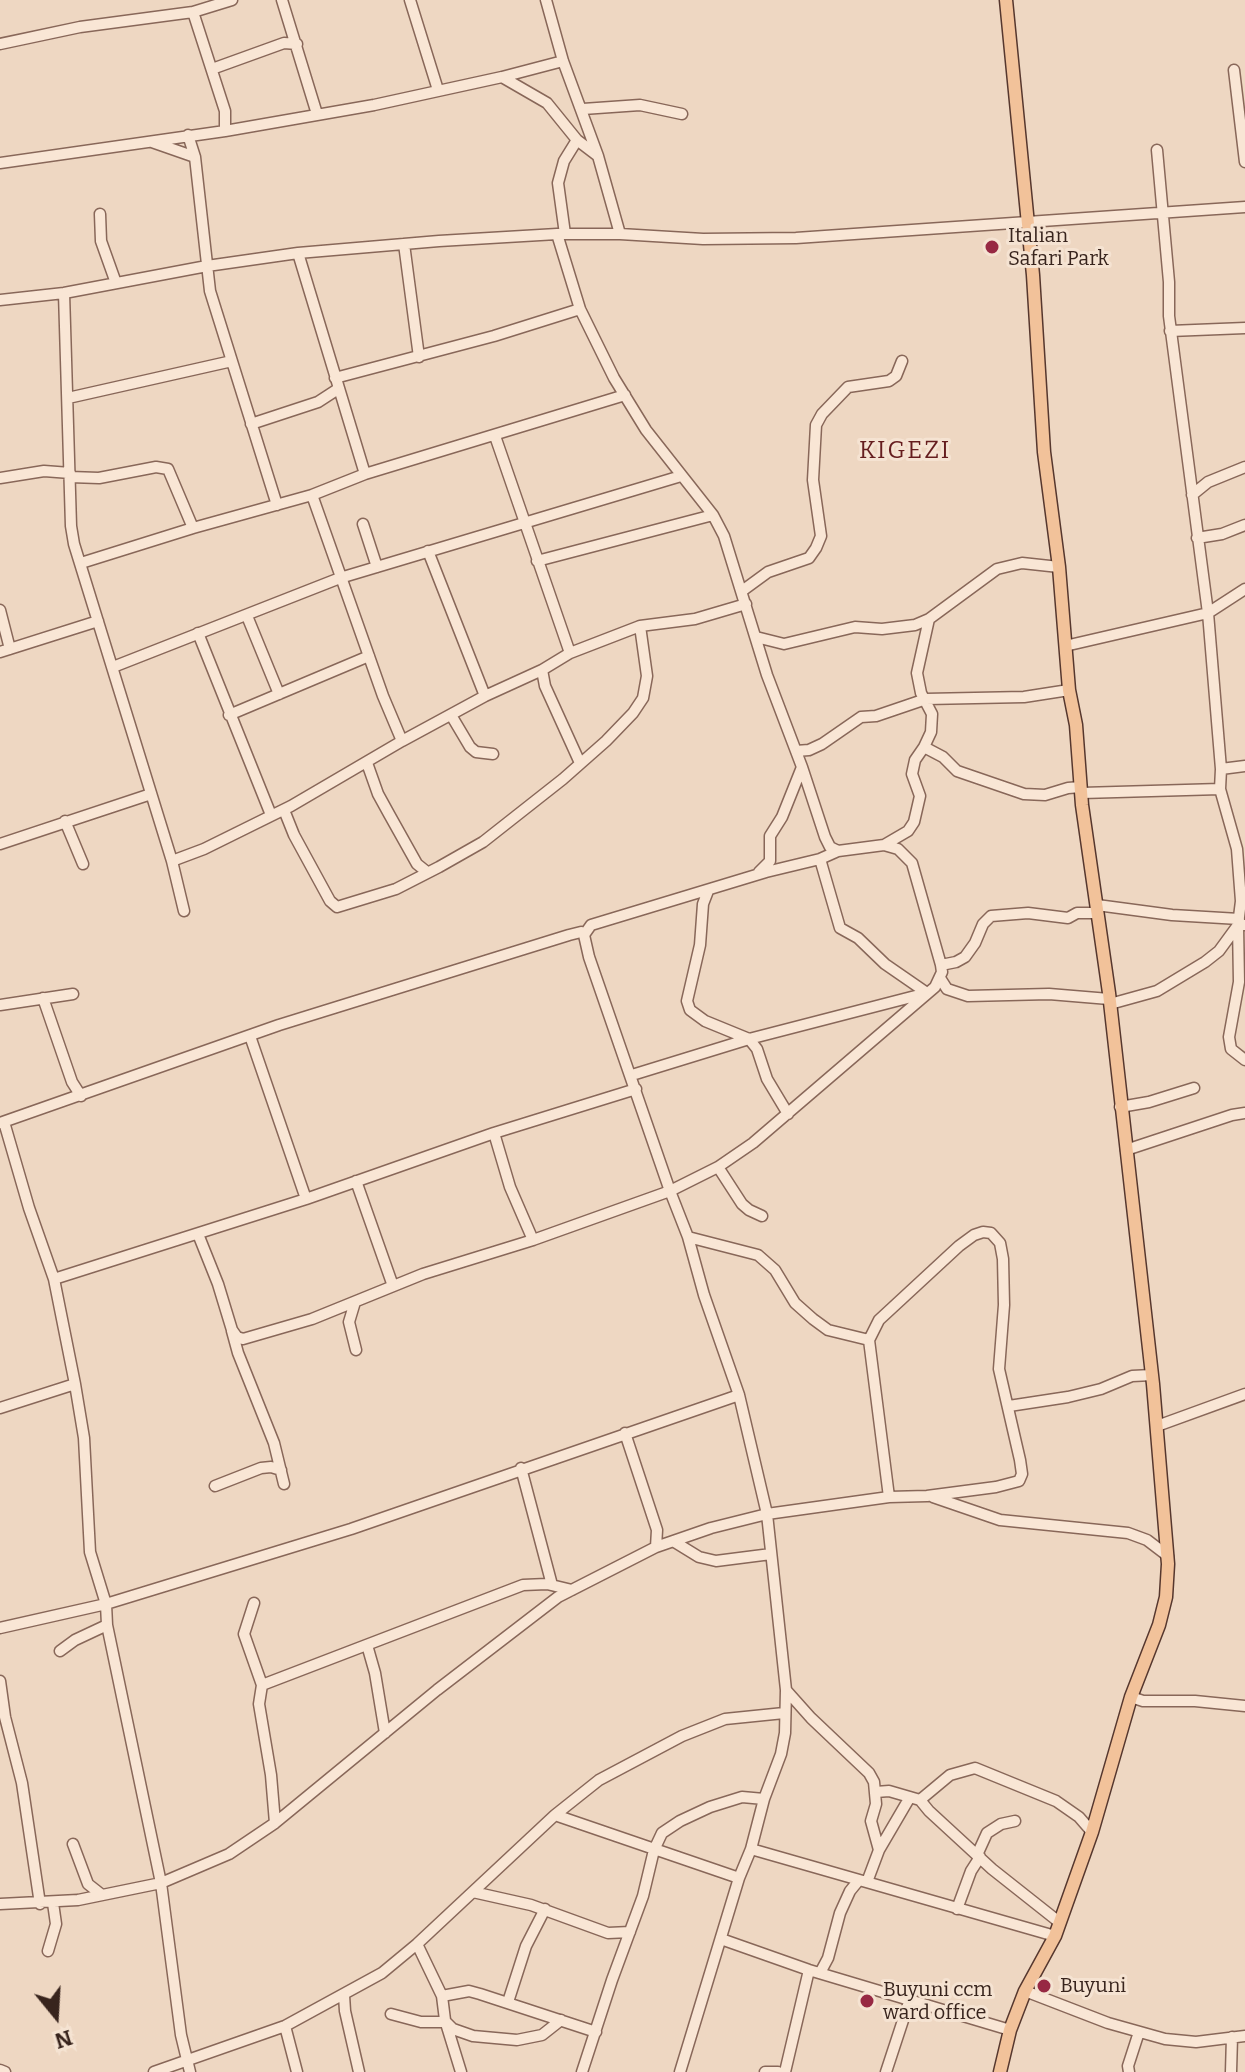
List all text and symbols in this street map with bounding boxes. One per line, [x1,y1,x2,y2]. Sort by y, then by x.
place label: Italian Safari Park [1008,224,1109,271]
marker: Italian Safari Park [983,238,1001,256]
district label: KIGEZI [859,437,951,465]
place label: Buyuni [1060,1974,1126,1998]
north arrow [16,1976,96,2056]
marker: Buyuni [1035,1977,1053,1995]
place label: Buyuni ccm ward office [883,1978,992,2025]
marker: Buyuni ccm ward office [858,1992,876,2010]
text: N [51,2024,76,2055]

